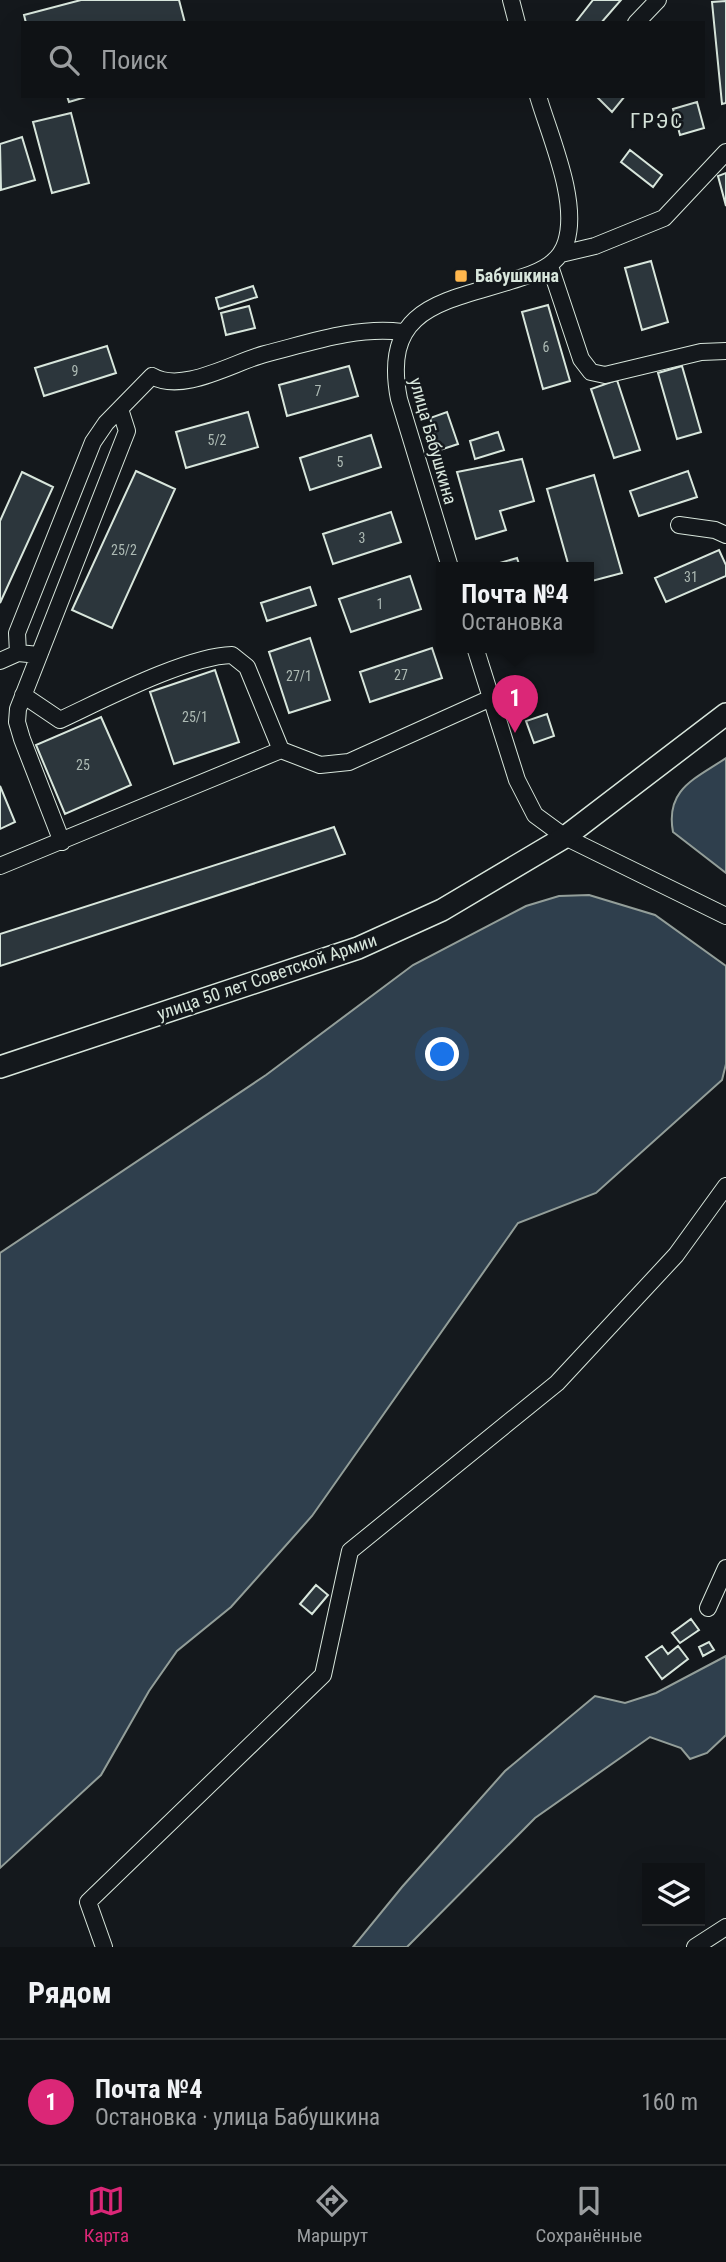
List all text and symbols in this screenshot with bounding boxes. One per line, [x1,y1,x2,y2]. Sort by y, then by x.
search box [21,21,705,98]
icon: search [45,41,83,79]
text: Поиск [101,45,168,75]
district label: ГРЭС [630,109,684,133]
place label: Бабушкина [475,265,559,286]
marker: Бабушкина [453,268,469,284]
house number: 6 [543,339,550,355]
house number: 9 [72,363,78,379]
street label: улица Бабушкина [405,375,462,507]
house number: 7 [315,383,322,399]
house number: 5/2 [207,432,227,448]
house number: 5 [337,454,344,470]
house number: 3 [359,530,365,546]
house number: 25/2 [111,542,137,558]
popup [436,562,594,653]
house number: 31 [684,569,698,585]
text: Почта №4 [461,579,569,609]
house number: 1 [377,596,383,612]
text: Остановка [461,609,563,636]
house number: 27 [394,667,408,683]
house number: 27/1 [286,668,312,684]
pin: 1 [492,675,538,733]
house number: 25/1 [182,709,208,725]
house number: 25 [76,757,90,773]
street label: улица 50 лет Советской Армии [154,929,379,1024]
your location [425,1037,459,1071]
map controls [642,1863,705,1926]
button: layers [642,1863,705,1926]
text: Рядом [28,1975,112,2010]
text: Почта №4 [95,2074,202,2104]
text: 1 [45,2089,57,2116]
text: 160 m [641,2089,698,2116]
text: Остановка · улица Бабушкина [95,2104,380,2131]
tab: Карта [84,2182,129,2247]
tab: Маршрут [297,2182,368,2247]
tab: Сохранённые [536,2182,642,2247]

